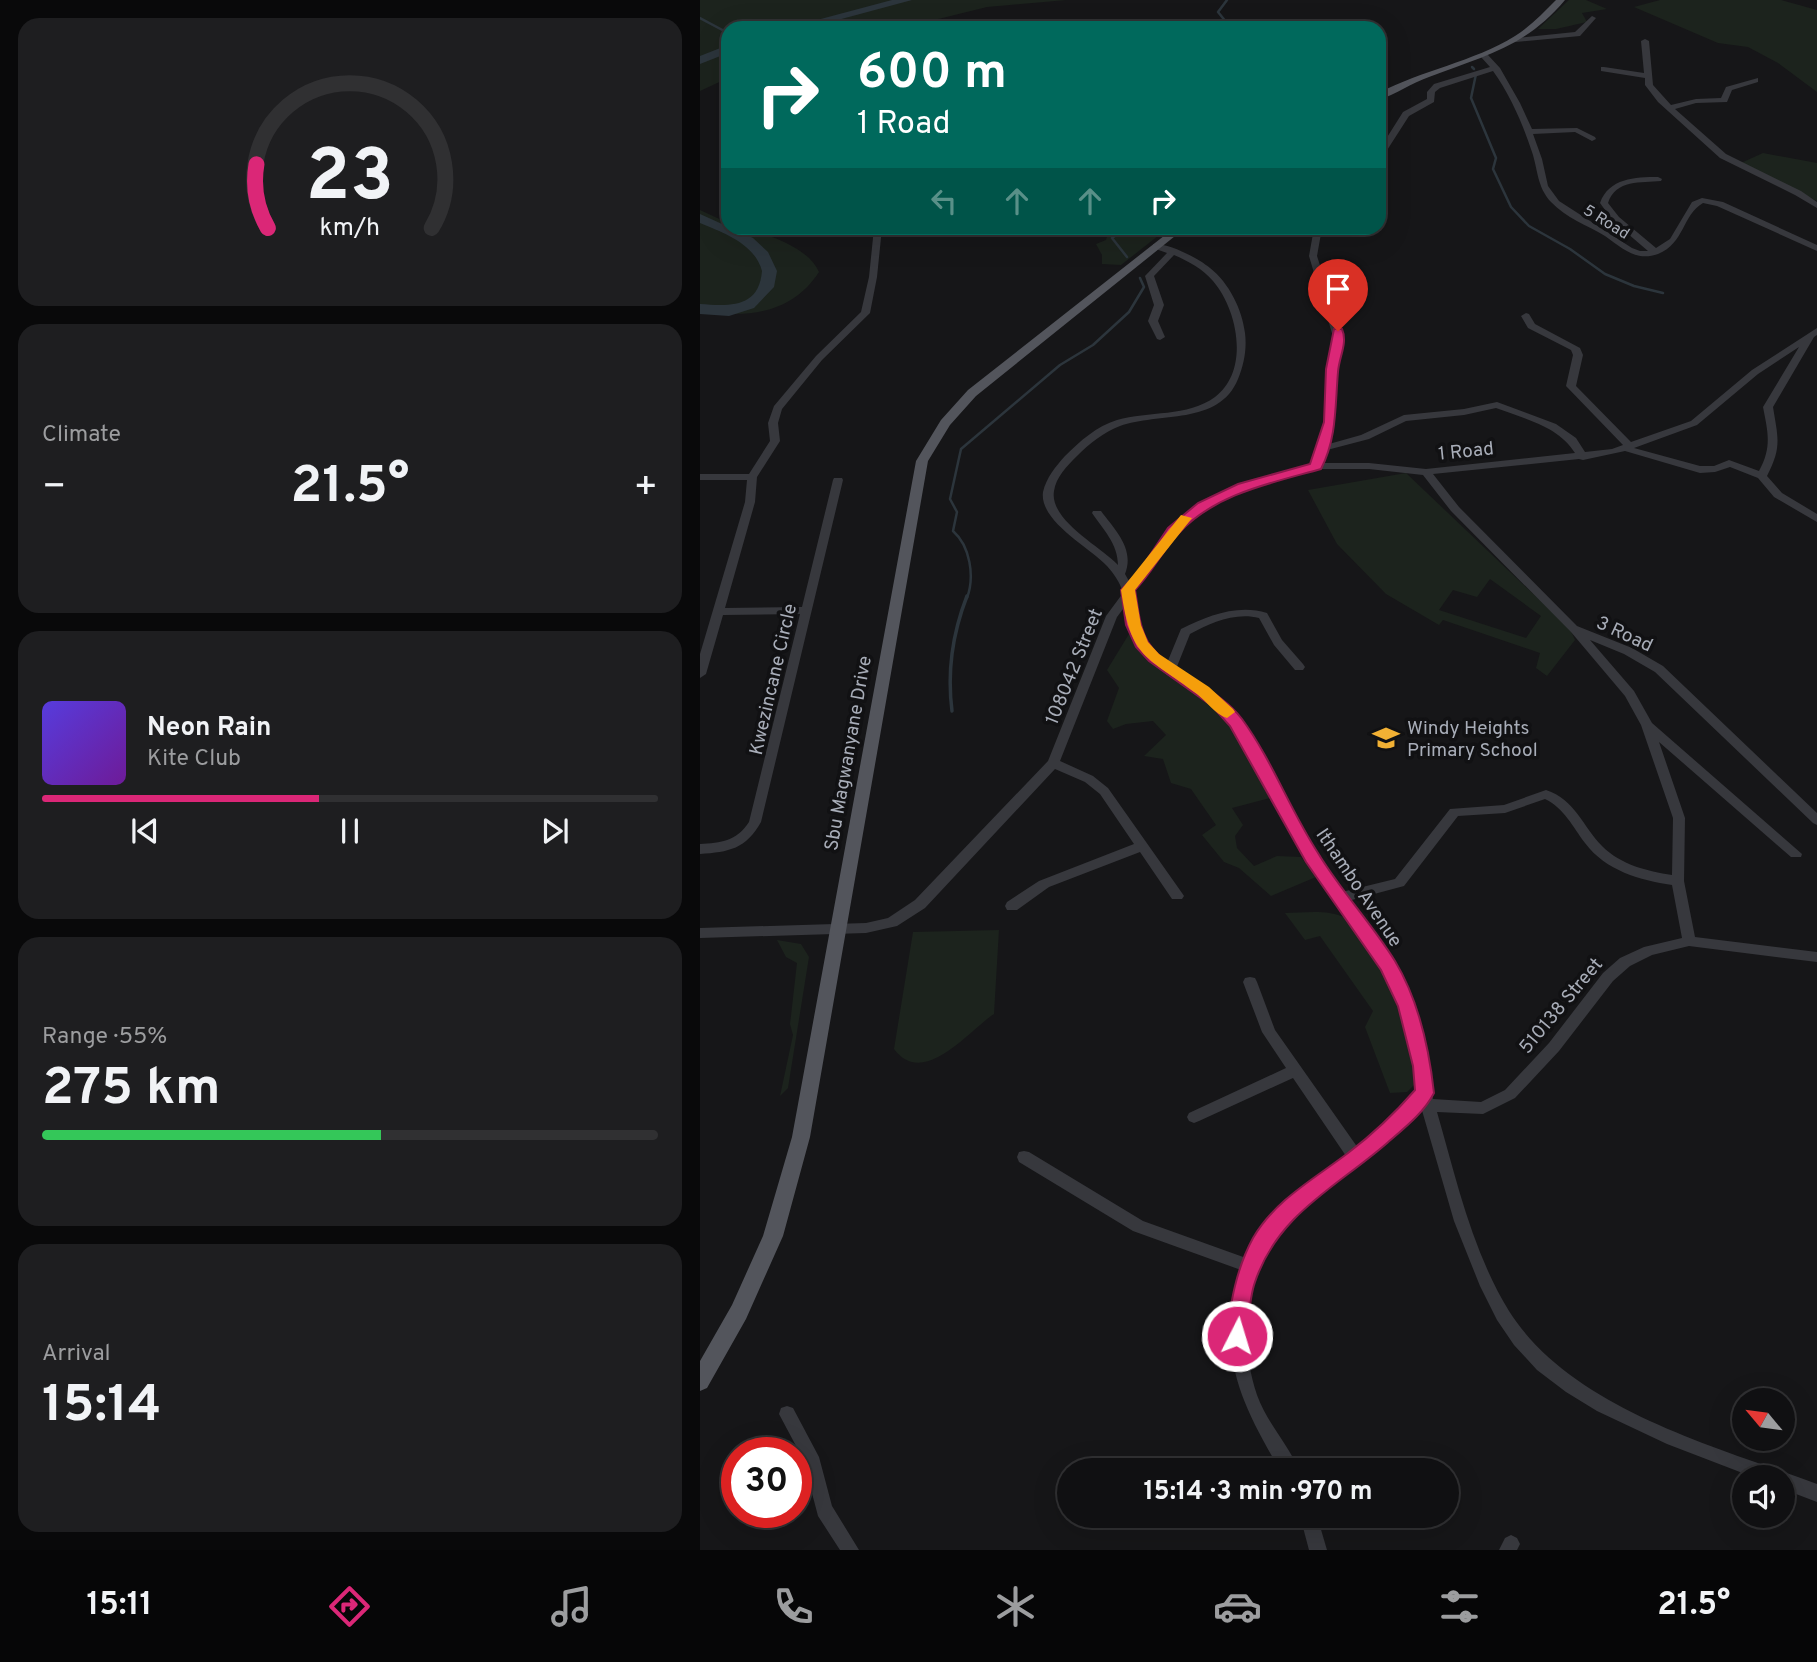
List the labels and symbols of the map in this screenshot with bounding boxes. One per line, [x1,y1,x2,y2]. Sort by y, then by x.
street label: 5 Road [1579,201,1633,245]
pin [1308,259,1368,331]
street label: 1 Road [1437,437,1495,467]
street label: Kwezincane Circle [745,601,803,758]
street label: 108042 Street [1041,605,1109,728]
street label: 3 Road [1592,611,1656,658]
street label: Sbu Magwanyane Drive [820,654,878,853]
place label: Windy Heights Primary School [1407,717,1538,763]
school or university icon: Windy Heights Primary School [1371,723,1401,753]
street label: Ithambo Avenue [1310,824,1407,952]
street label: 510138 Street [1514,953,1609,1059]
position arrow [1200,1299,1274,1373]
north arrow [1732,1388,1796,1451]
speed limit sign: 30 [721,1437,812,1528]

